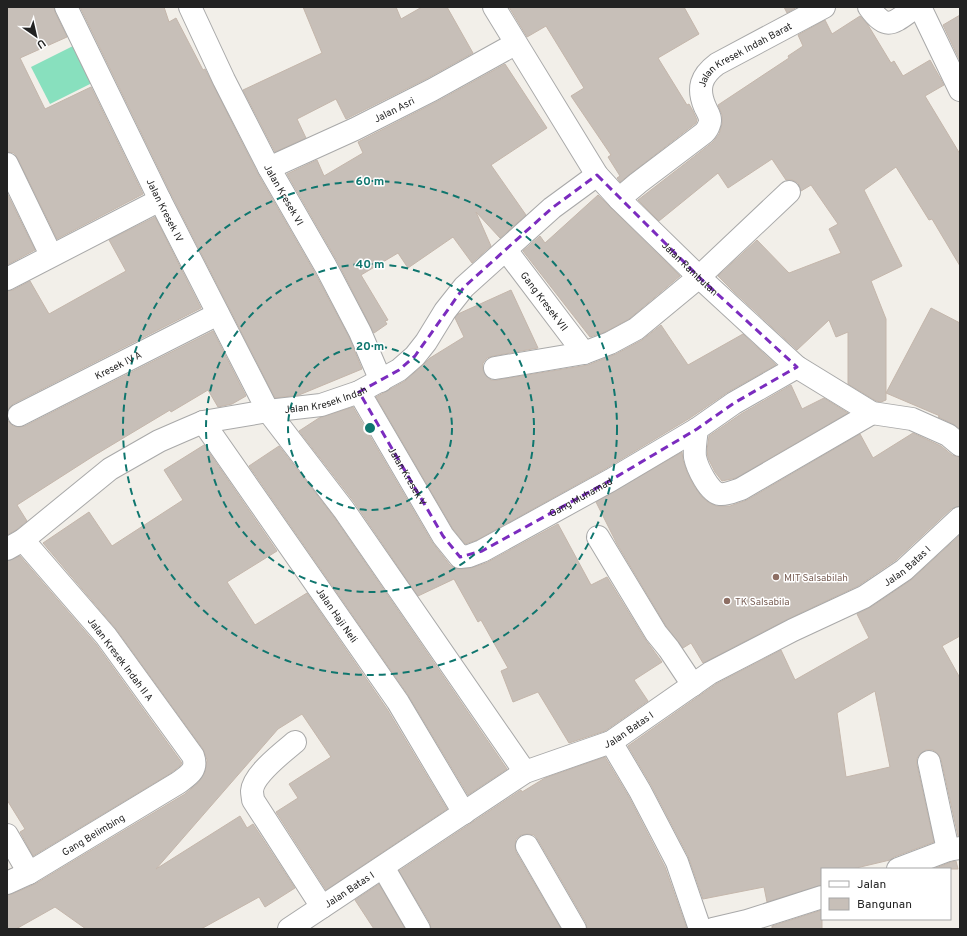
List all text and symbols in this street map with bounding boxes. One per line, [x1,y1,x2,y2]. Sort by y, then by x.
north arrow [16,16,56,56]
street label: Jalan Kresek Indah Barat [696,20,795,89]
text: U [34,35,48,51]
street label: Jalan Asri [372,95,417,126]
street label: Jalan Kresek VI [260,162,306,228]
text: 60 m [356,174,384,190]
street label: Jalan Kresek IV [143,177,186,245]
street label: Jalan Rambutan [658,239,720,299]
text: 40 m [355,257,385,273]
street label: Gang Kresek VII [517,270,570,334]
text: 20 m [356,339,384,355]
street label: Kresek IV A [93,349,144,383]
street label: Jalan Kresek Indah [284,384,370,417]
centre of rings [363,421,377,435]
street label: Jalan Kresek V [384,445,429,509]
street label: Gang Muhamad [547,476,615,521]
street label: Jalan Batas I [881,544,934,590]
marker: MIT Salsabilah [771,572,781,582]
place label: MIT Salsabilah [784,572,848,585]
street label: Jalan Haji Neli [312,586,360,646]
marker: TK Salsabila [722,596,732,606]
place label: TK Salsabila [735,596,790,609]
street label: Jalan Kresek Indah II A [84,615,156,705]
street label: Jalan Batas I [603,709,657,752]
street label: Gang Belimbing [60,812,128,860]
legend [821,868,951,920]
street label: Jalan Batas I [322,869,377,912]
text: Jalan [857,877,886,893]
text: Bangunan [857,897,912,913]

